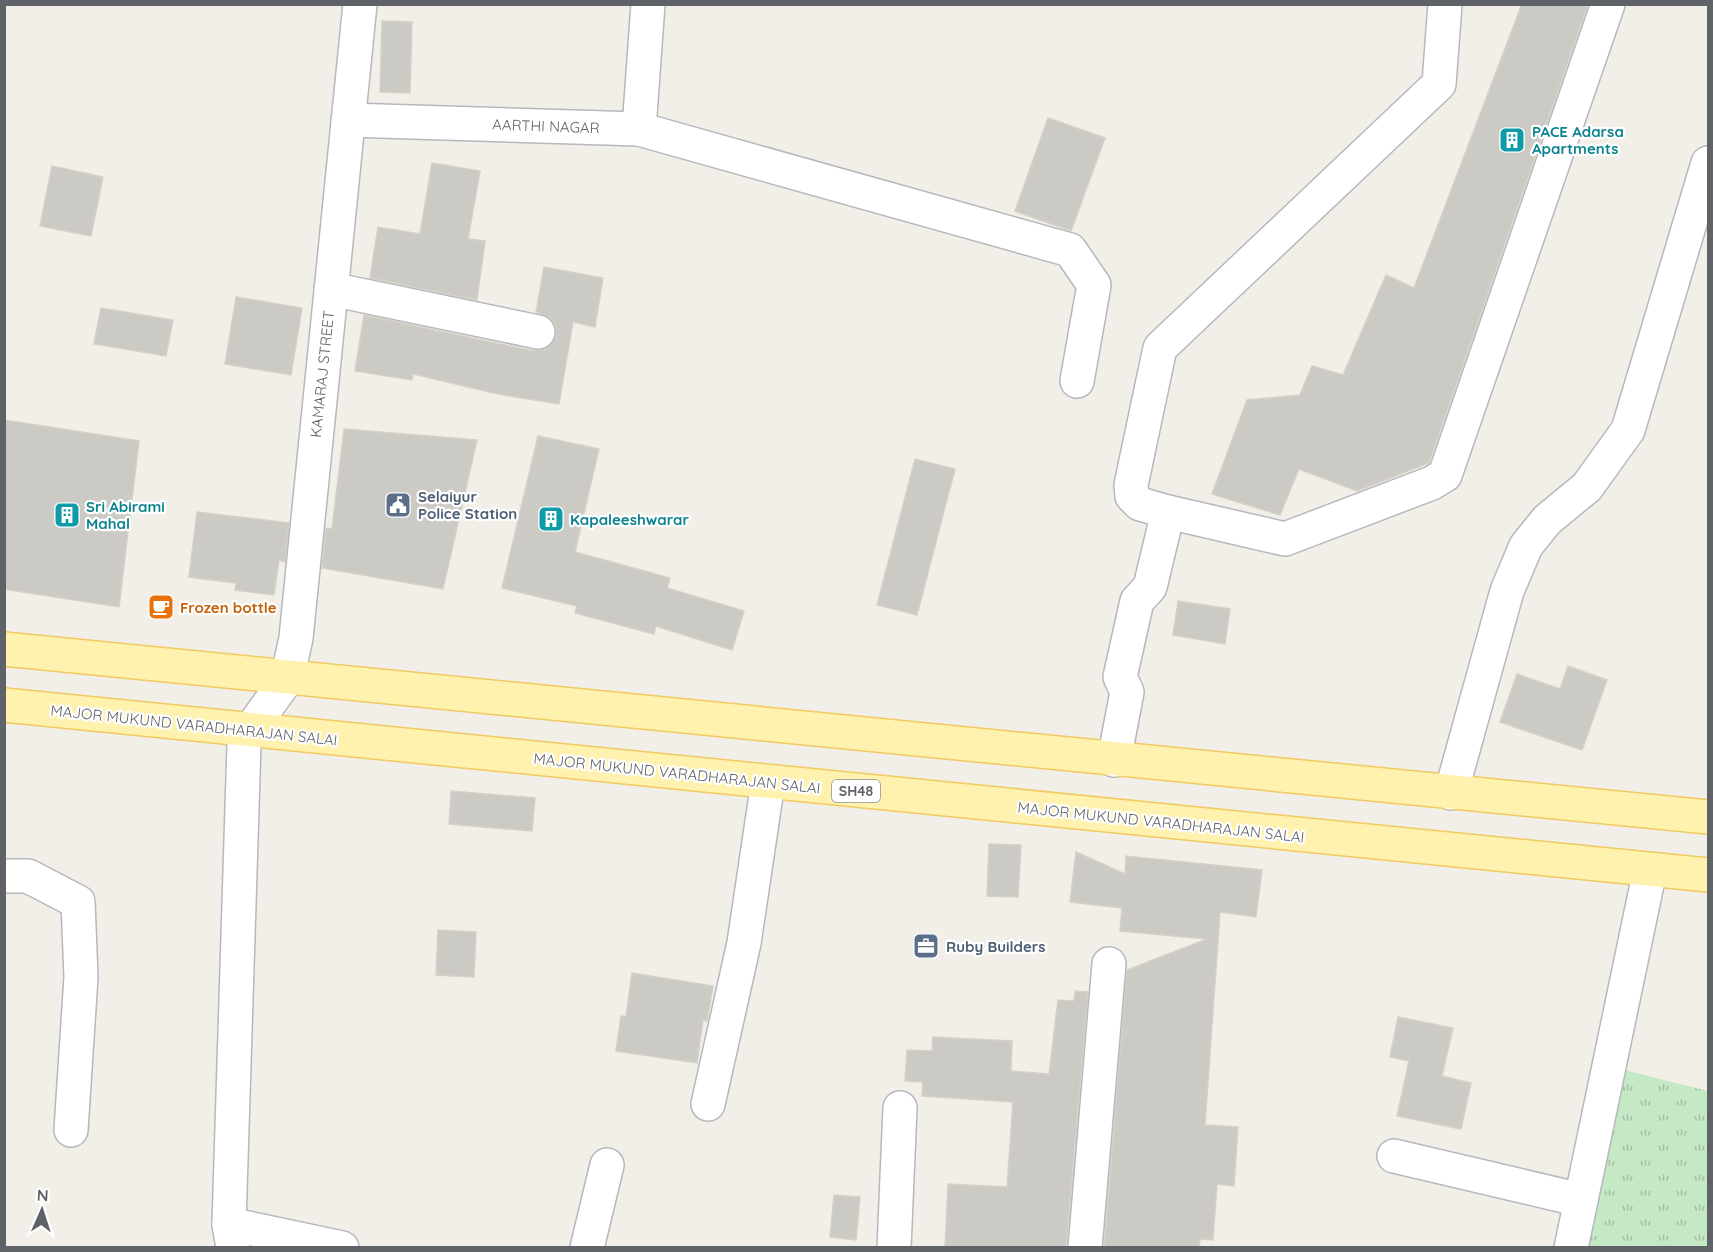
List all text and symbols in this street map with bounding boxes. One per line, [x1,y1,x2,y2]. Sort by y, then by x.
street label: AARTHI NAGAR [492,115,600,137]
place label: PACE Adarsa Apartments [1532,122,1624,158]
building icon: PACE Adarsa Apartments [1497,125,1527,155]
street label: KAMARAJ STREET [306,309,338,439]
place label: Selaiyur Police Station [418,487,517,523]
public building icon: Selaiyur Police Station [383,490,413,520]
place label: Sri Abirami Mahal [86,497,165,533]
building icon: Sri Abirami Mahal [52,500,82,530]
building icon: Kapaleeshwarar [536,504,566,534]
place label: Kapaleeshwarar [570,510,689,529]
cafe icon: Frozen bottle [146,592,176,622]
place label: Frozen bottle [180,598,277,617]
street label: MAJOR MUKUND VARADHARAJAN SALAI [50,700,338,750]
street label: MAJOR MUKUND VARADHARAJAN SALAI [533,748,821,798]
road number: SH48 [832,780,880,802]
street label: MAJOR MUKUND VARADHARAJAN SALAI [1017,797,1305,847]
office icon: Ruby Builders [911,931,941,961]
place label: Ruby Builders [946,937,1045,956]
north arrow [12,1180,72,1240]
text: N [36,1185,49,1205]

